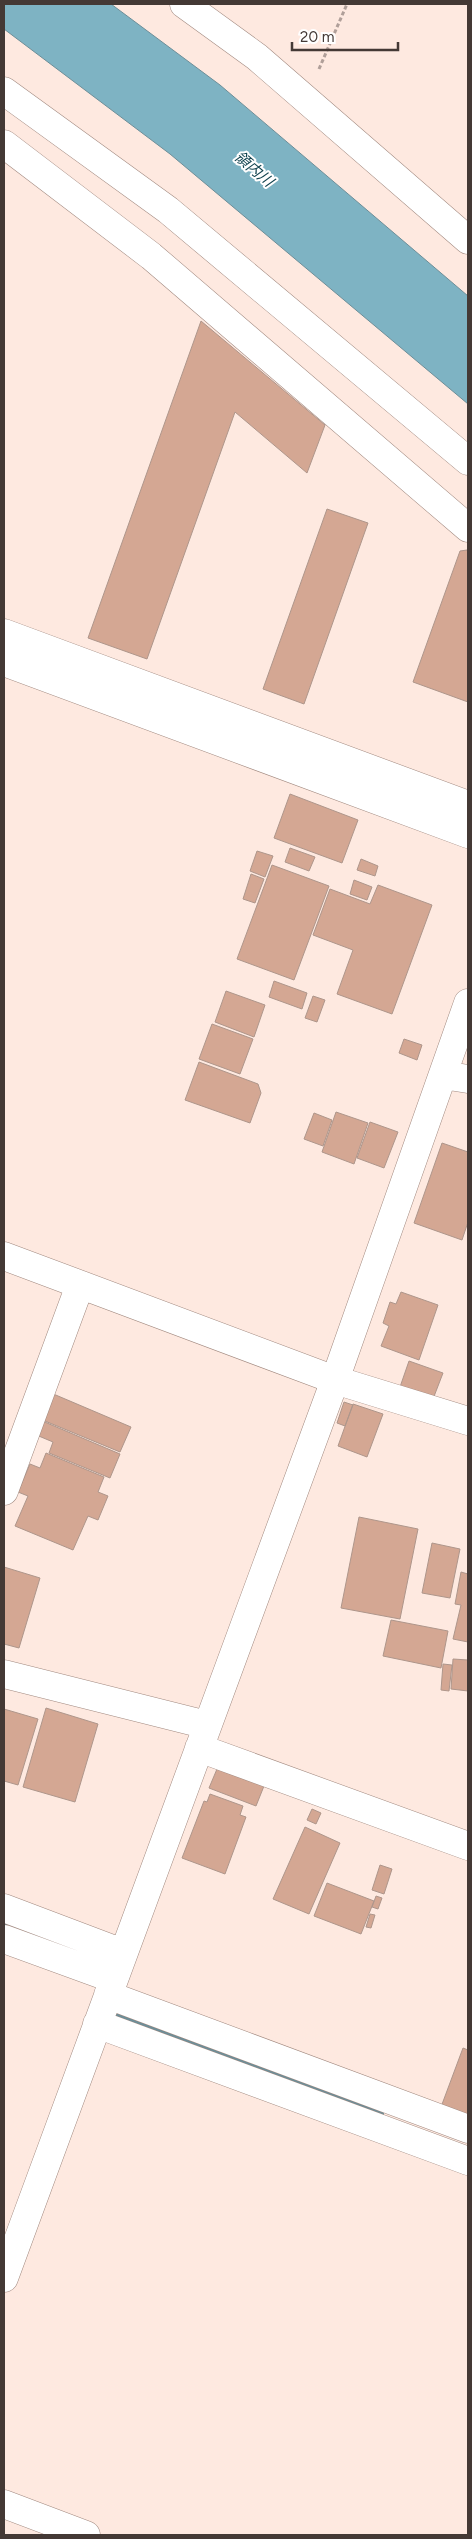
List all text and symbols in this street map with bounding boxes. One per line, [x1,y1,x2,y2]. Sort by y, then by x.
scale bar [292,20,398,52]
text: 20 m [300,28,334,46]
water label: 領内川 [231,148,279,192]

